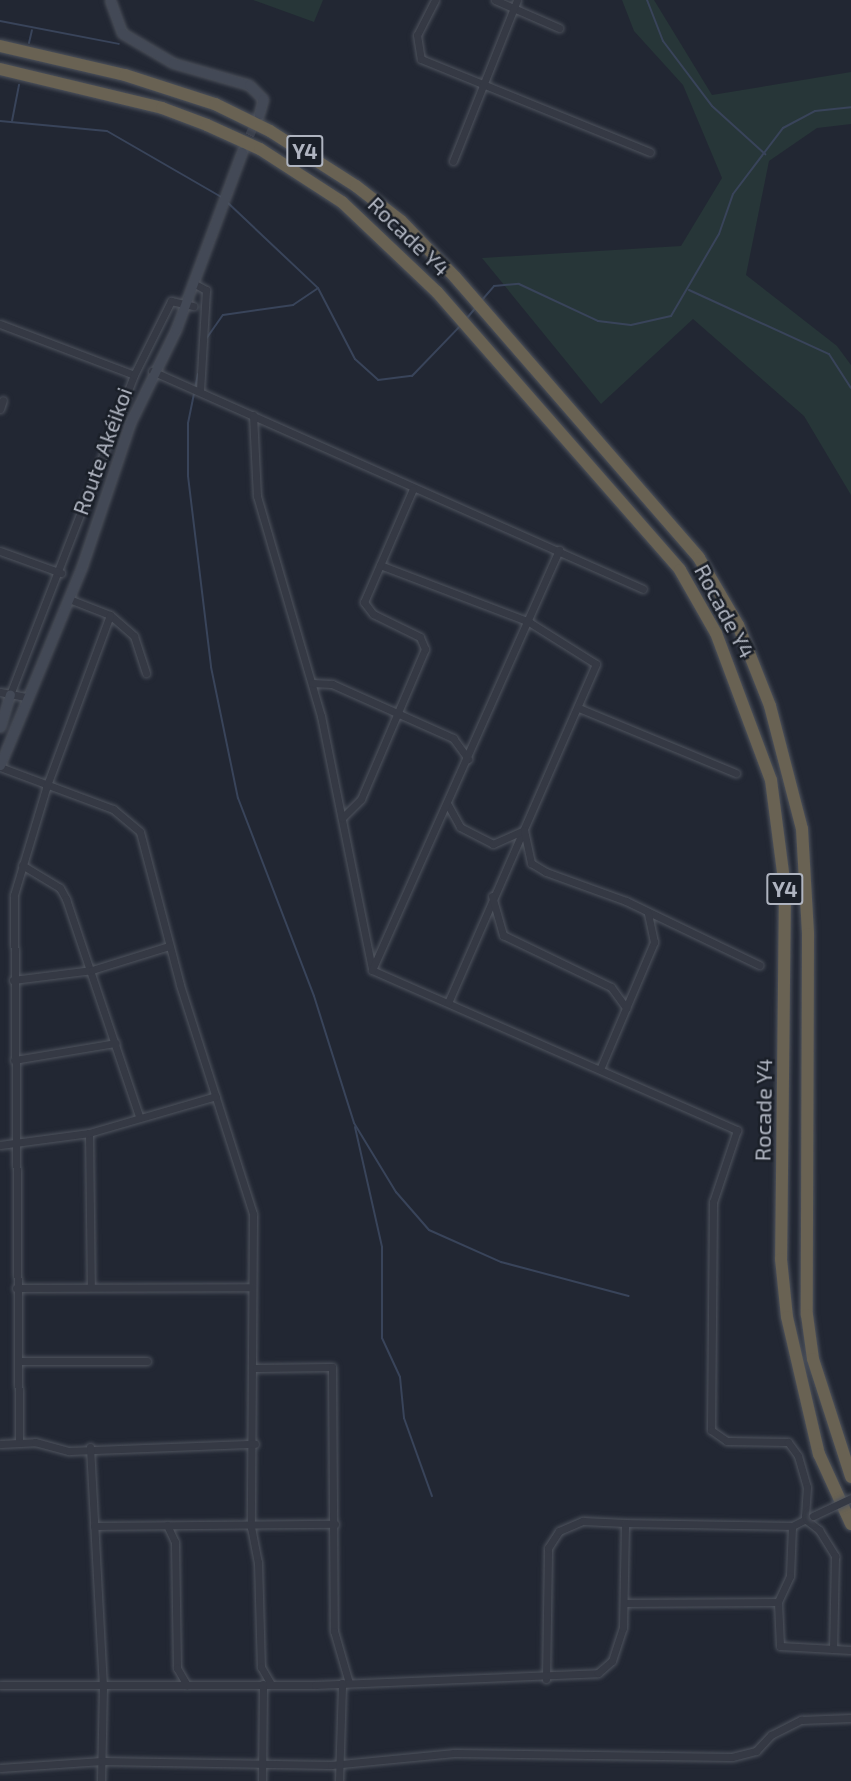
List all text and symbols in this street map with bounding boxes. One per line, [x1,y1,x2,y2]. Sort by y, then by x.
road number: Y4 [286,133,324,169]
street label: Rocade Y4 [363,191,455,281]
street label: Route Akéikoi [67,383,137,519]
street label: Rocade Y4 [689,559,761,663]
road number: Y4 [766,871,804,907]
street label: Rocade Y4 [749,1058,777,1162]

